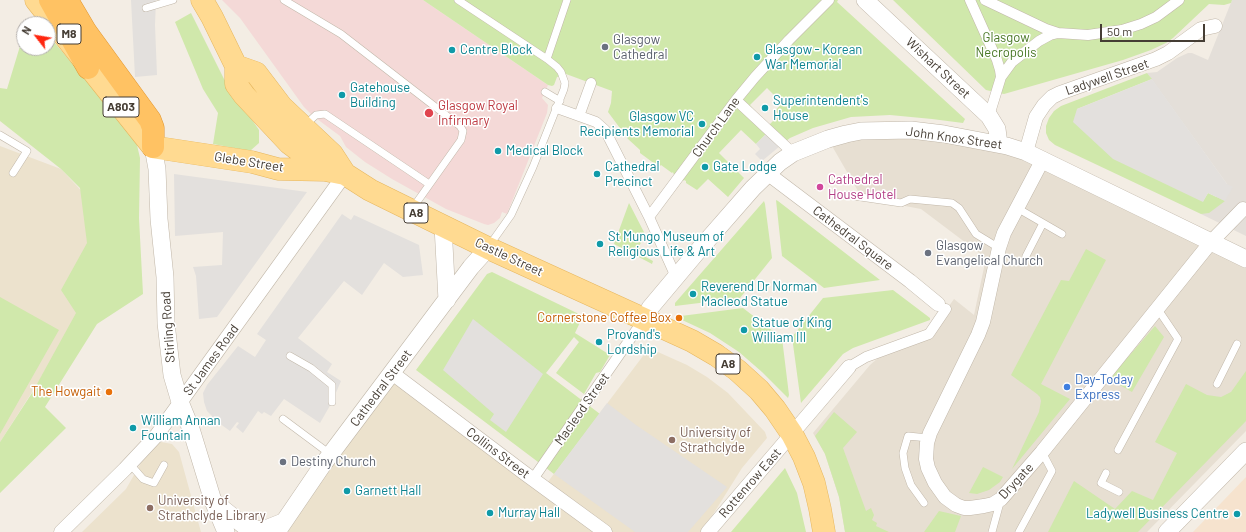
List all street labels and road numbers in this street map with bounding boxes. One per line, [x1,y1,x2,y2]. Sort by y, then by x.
road number: M8 [57,24,81,44]
street label: Wishart Street [903,34,973,102]
street label: Ladywell Street [1063,55,1151,99]
street label: Church Lane [689,94,743,160]
road number: A803 [103,97,139,117]
street label: John Knox Street [905,124,1003,152]
street label: Glebe Street [213,149,285,175]
road number: A8 [404,203,428,223]
street label: Cathedral Square [810,203,896,273]
street label: Castle Street [472,234,546,280]
street label: Stirling Road [158,291,178,363]
street label: St James Road [180,321,242,399]
street label: Cathedral Street [347,346,415,430]
road number: A8 [716,354,740,374]
street label: Macleod Street [551,370,613,448]
street label: Collins Street [463,424,533,482]
street label: Rottenrow East [716,445,784,521]
street label: Drygate [995,460,1037,502]

